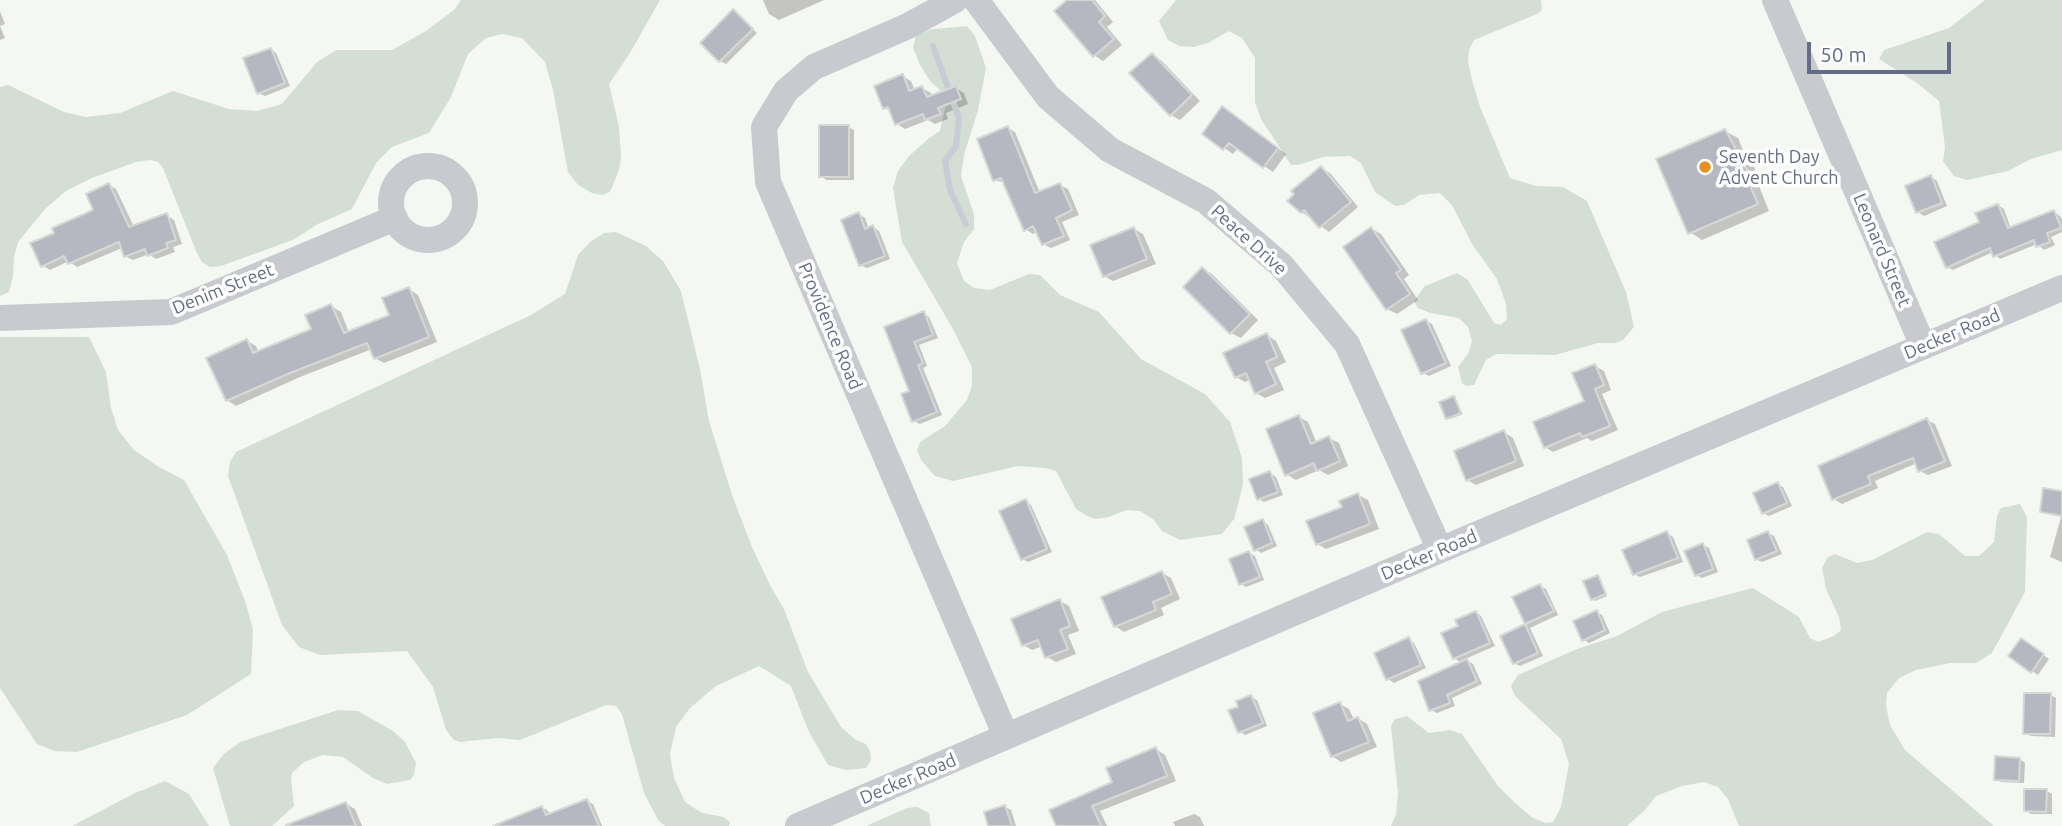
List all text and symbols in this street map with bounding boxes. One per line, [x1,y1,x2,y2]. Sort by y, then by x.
scale bar [1810,28,1954,72]
text: 50 m [1820,42,1867,66]
place label: Seventh Day Advent Church [1719,146,1838,188]
marker: Seventh Day Advent Church [1697,159,1713,175]
street label: Leonard Street [1848,190,1916,310]
street label: Peace Drive [1207,200,1291,280]
street label: Denim Street [169,259,277,319]
street label: Providence Road [794,259,866,393]
street label: Decker Road [1901,304,2003,364]
street label: Decker Road [1378,525,1480,585]
street label: Decker Road [857,749,959,809]

